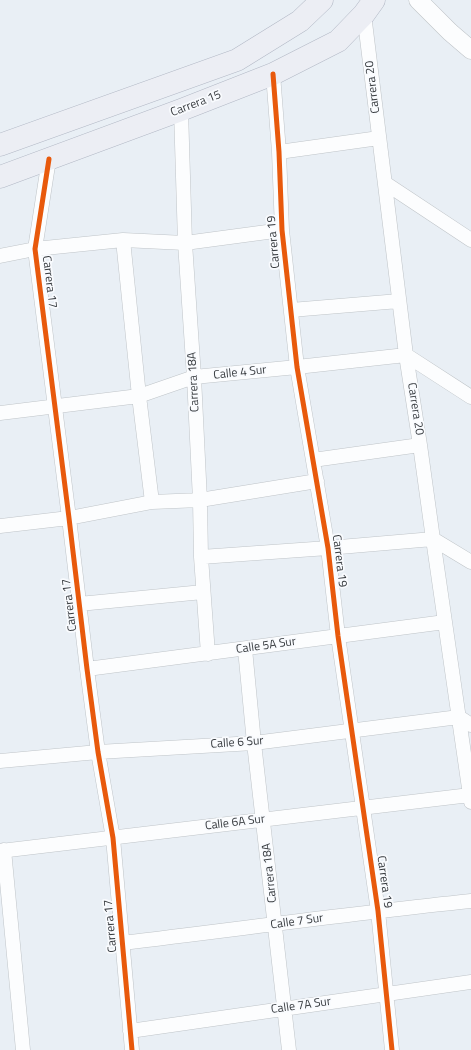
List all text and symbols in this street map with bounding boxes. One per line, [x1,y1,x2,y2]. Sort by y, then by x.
street label: Carrera 20 [363,60,383,114]
street label: Carrera 15 [169,88,223,120]
street label: Carrera 19 [265,215,283,269]
street label: Carrera 17 [39,255,59,309]
street label: Carrera 18A [185,352,203,412]
street label: Calle 4 Sur [213,363,267,383]
street label: Carrera 20 [404,382,426,436]
street label: Carrera 19 [329,534,349,588]
street label: Carrera 17 [60,578,80,632]
street label: Calle 5A Sur [235,635,297,657]
street label: Calle 6 Sur [210,734,264,752]
street label: Calle 6A Sur [204,812,266,834]
street label: Carrera 18A [260,842,280,904]
street label: Carrera 19 [373,855,395,909]
street label: Carrera 17 [102,899,120,953]
street label: Calle 7 Sur [270,911,324,933]
street label: Calle 7A Sur [270,995,332,1017]

